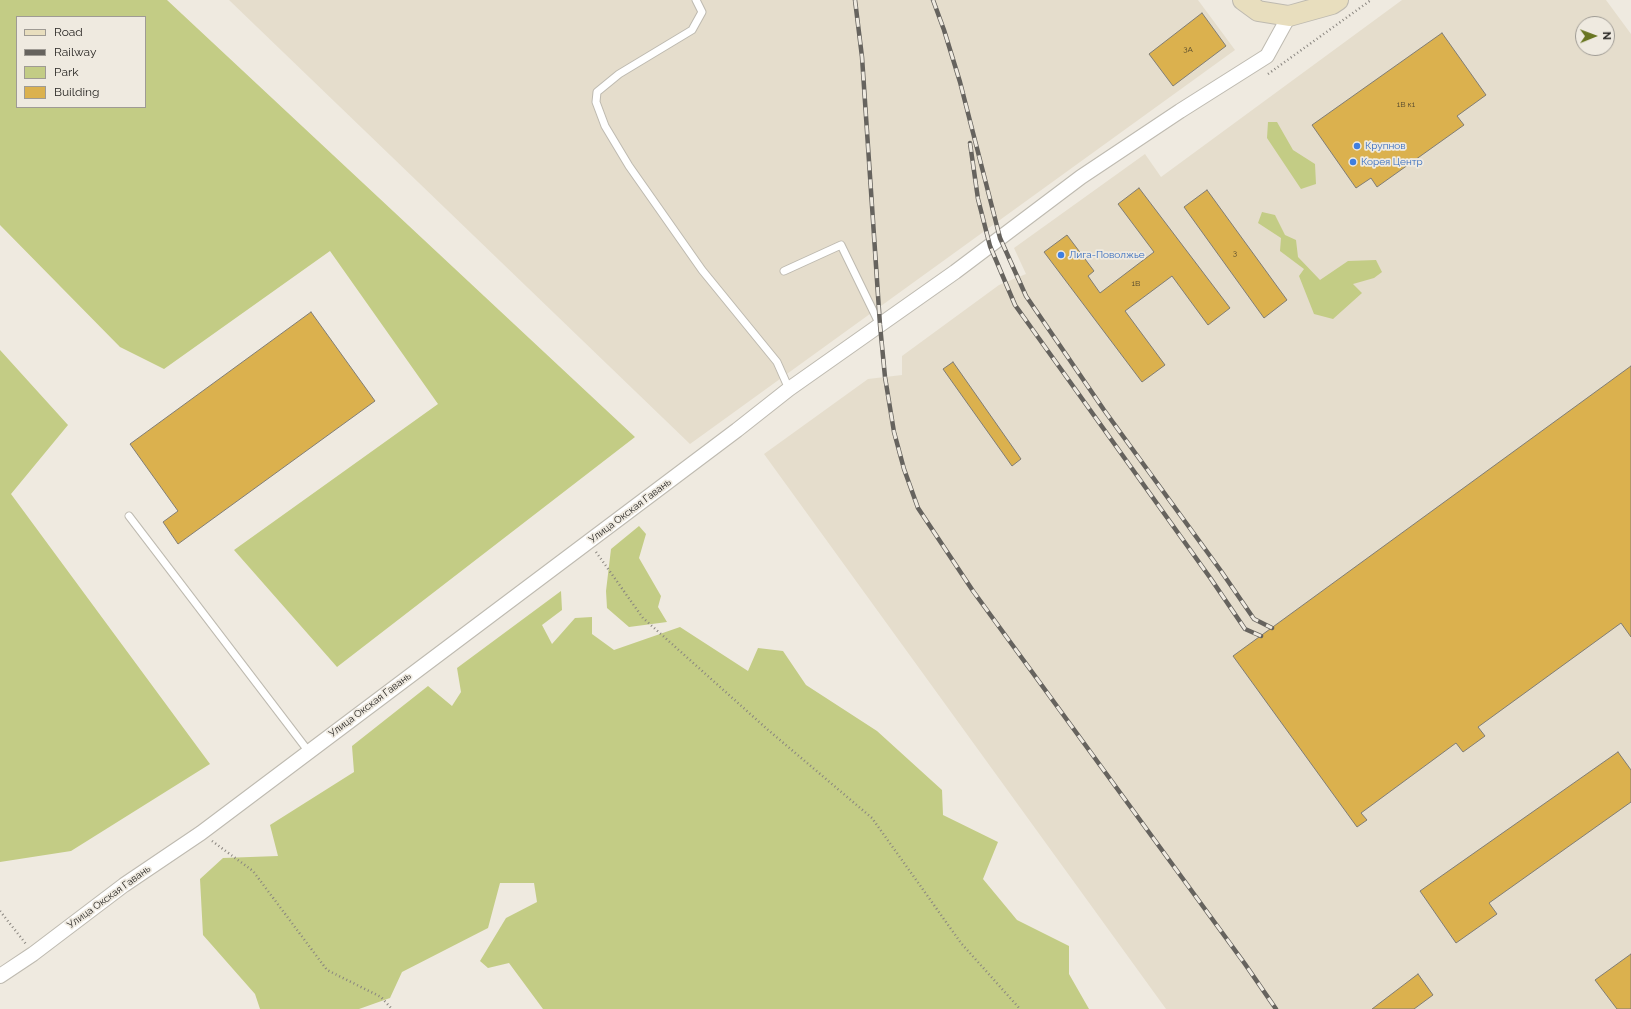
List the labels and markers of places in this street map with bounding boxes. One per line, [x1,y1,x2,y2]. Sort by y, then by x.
place label: Крупнов [1365,140,1406,152]
marker: Крупнов [1352,141,1362,151]
place label: Корея Центр [1361,156,1423,168]
marker: Корея Центр [1348,157,1358,167]
place label: Лига-Поволжье [1069,249,1145,261]
marker: Лига-Поволжье [1056,250,1066,260]

